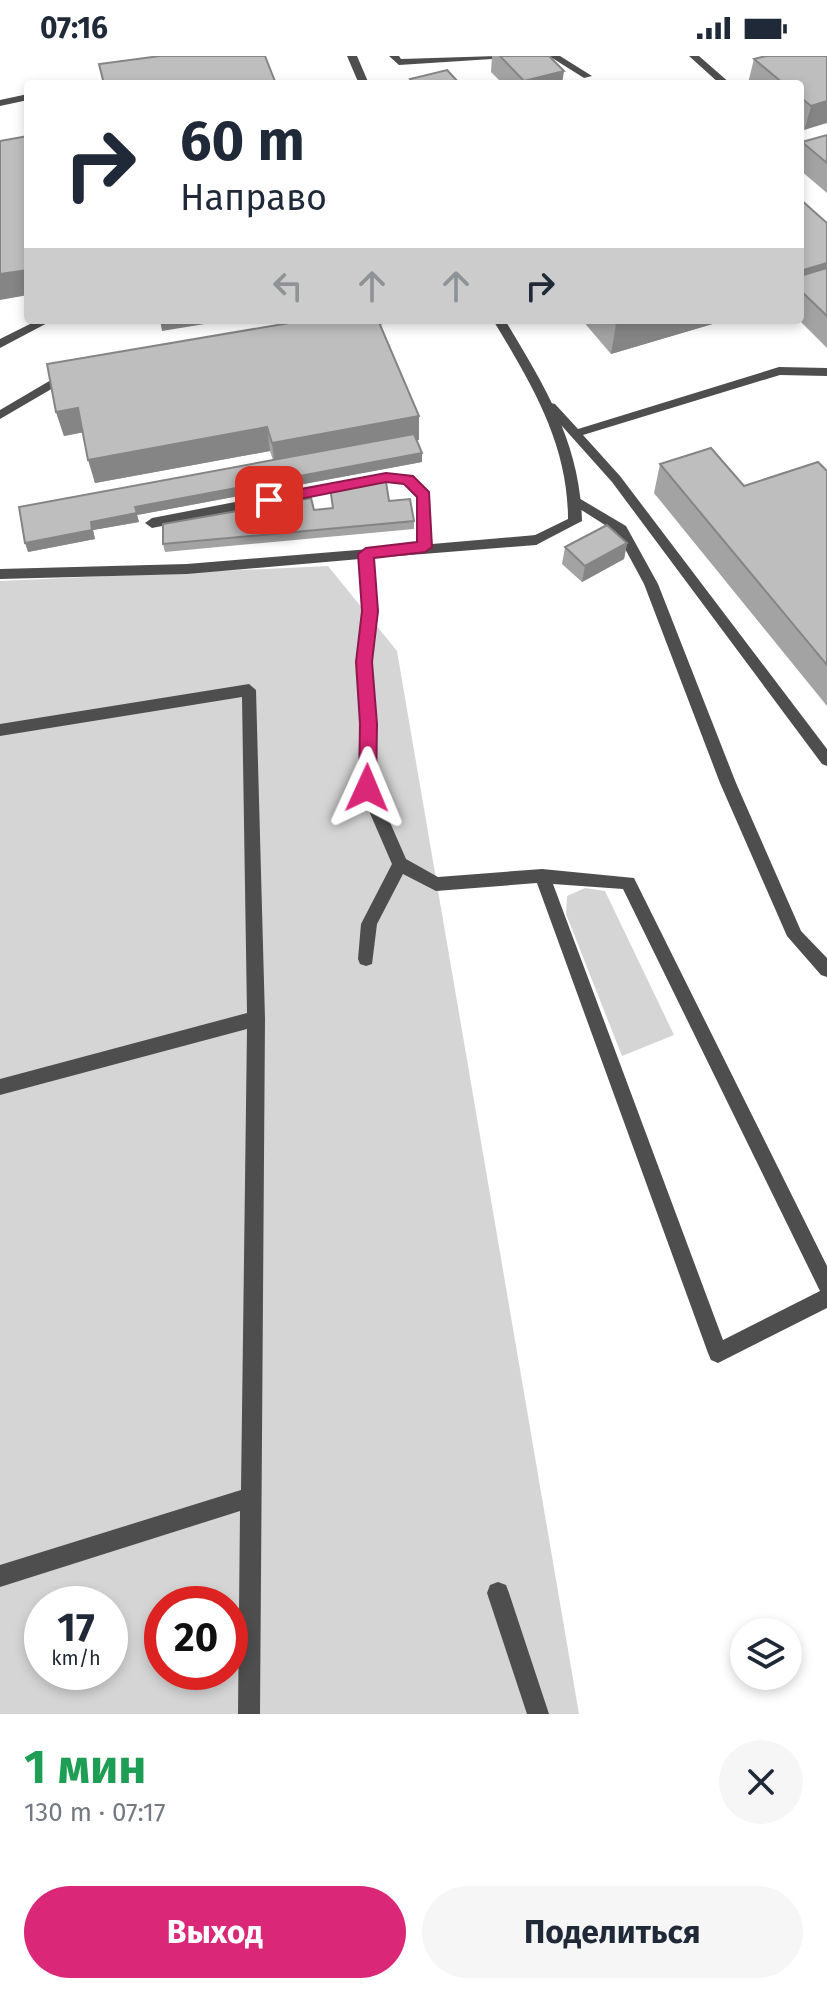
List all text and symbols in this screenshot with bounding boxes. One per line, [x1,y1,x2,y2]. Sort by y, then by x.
text: 07:16 [40,10,108,46]
text: 60 m [180,108,305,175]
icon: right [48,112,152,216]
text: Направо [180,176,327,220]
icon: left [266,264,310,308]
icon: ahead [350,264,394,308]
icon: ahead [434,264,478,308]
icon: right [518,264,562,308]
pin [235,466,303,534]
icon: arrive [247,478,291,522]
position arrow [325,746,409,830]
speed limit sign: 20 [144,1586,248,1690]
text: 17 [57,1604,95,1652]
map controls [730,1618,802,1690]
button: layers [730,1618,802,1690]
text: km/h [51,1646,101,1670]
text: 1 мин [24,1738,146,1796]
button: close [719,1740,803,1824]
text: 130 m · 07:17 [24,1797,165,1828]
button: Выход [24,1886,406,1978]
button: Поделиться [422,1886,803,1978]

